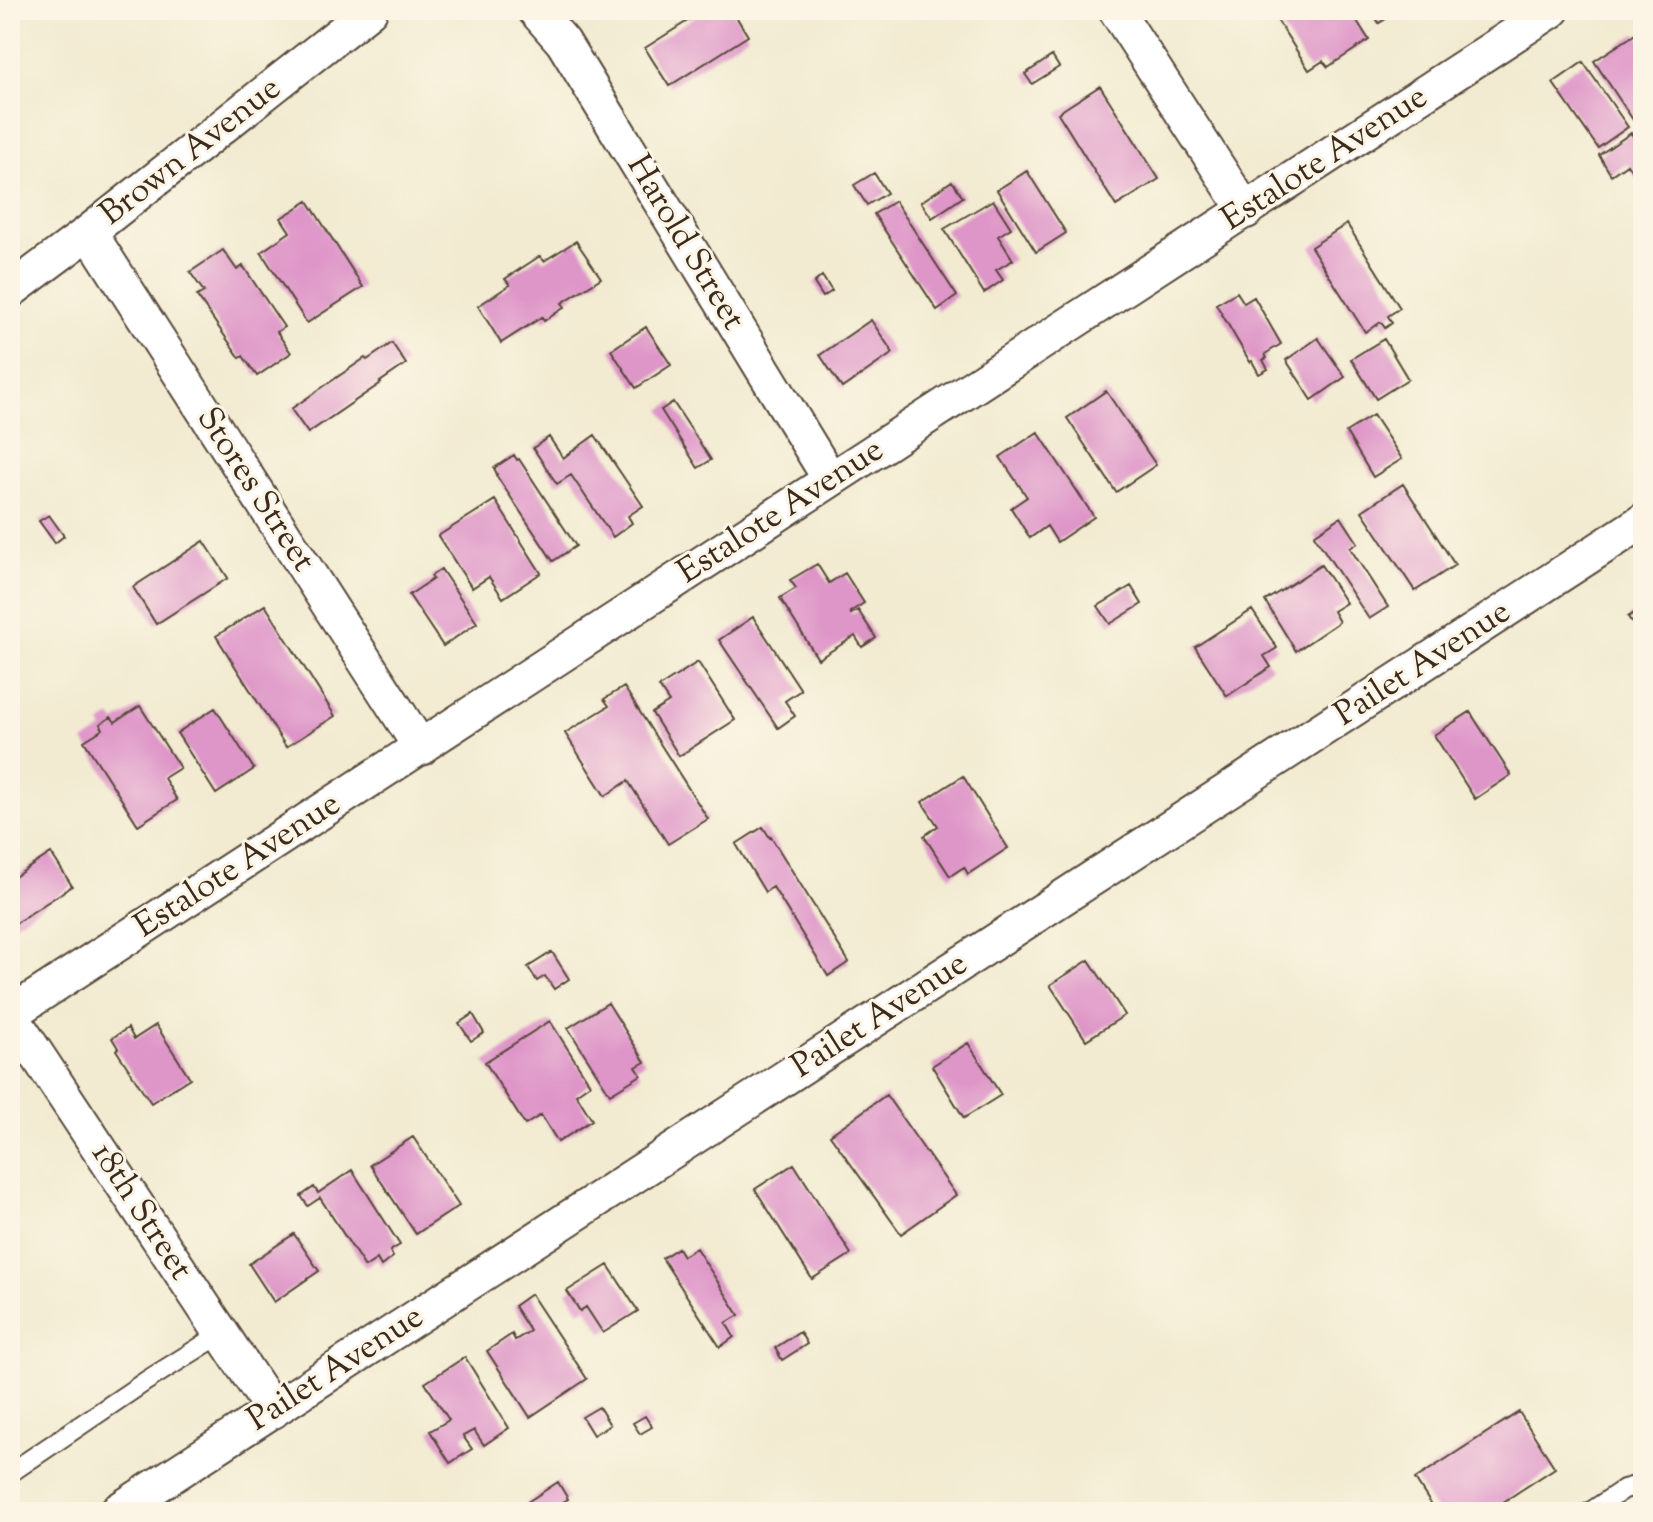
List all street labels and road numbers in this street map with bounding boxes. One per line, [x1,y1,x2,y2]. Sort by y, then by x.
street label: Brown Avenue [90,66,292,238]
street label: Estalote Avenue [1212,74,1438,244]
street label: Harold Street [613,146,757,340]
street label: Stores Street [183,398,327,582]
street label: Estalote Avenue [668,427,894,597]
street label: Pailet Avenue [1325,589,1521,739]
street label: Estalote Avenue [125,781,351,951]
street label: Pailet Avenue [782,941,978,1091]
street label: 18th Street [78,1134,204,1291]
street label: Pailet Avenue [238,1294,434,1444]

